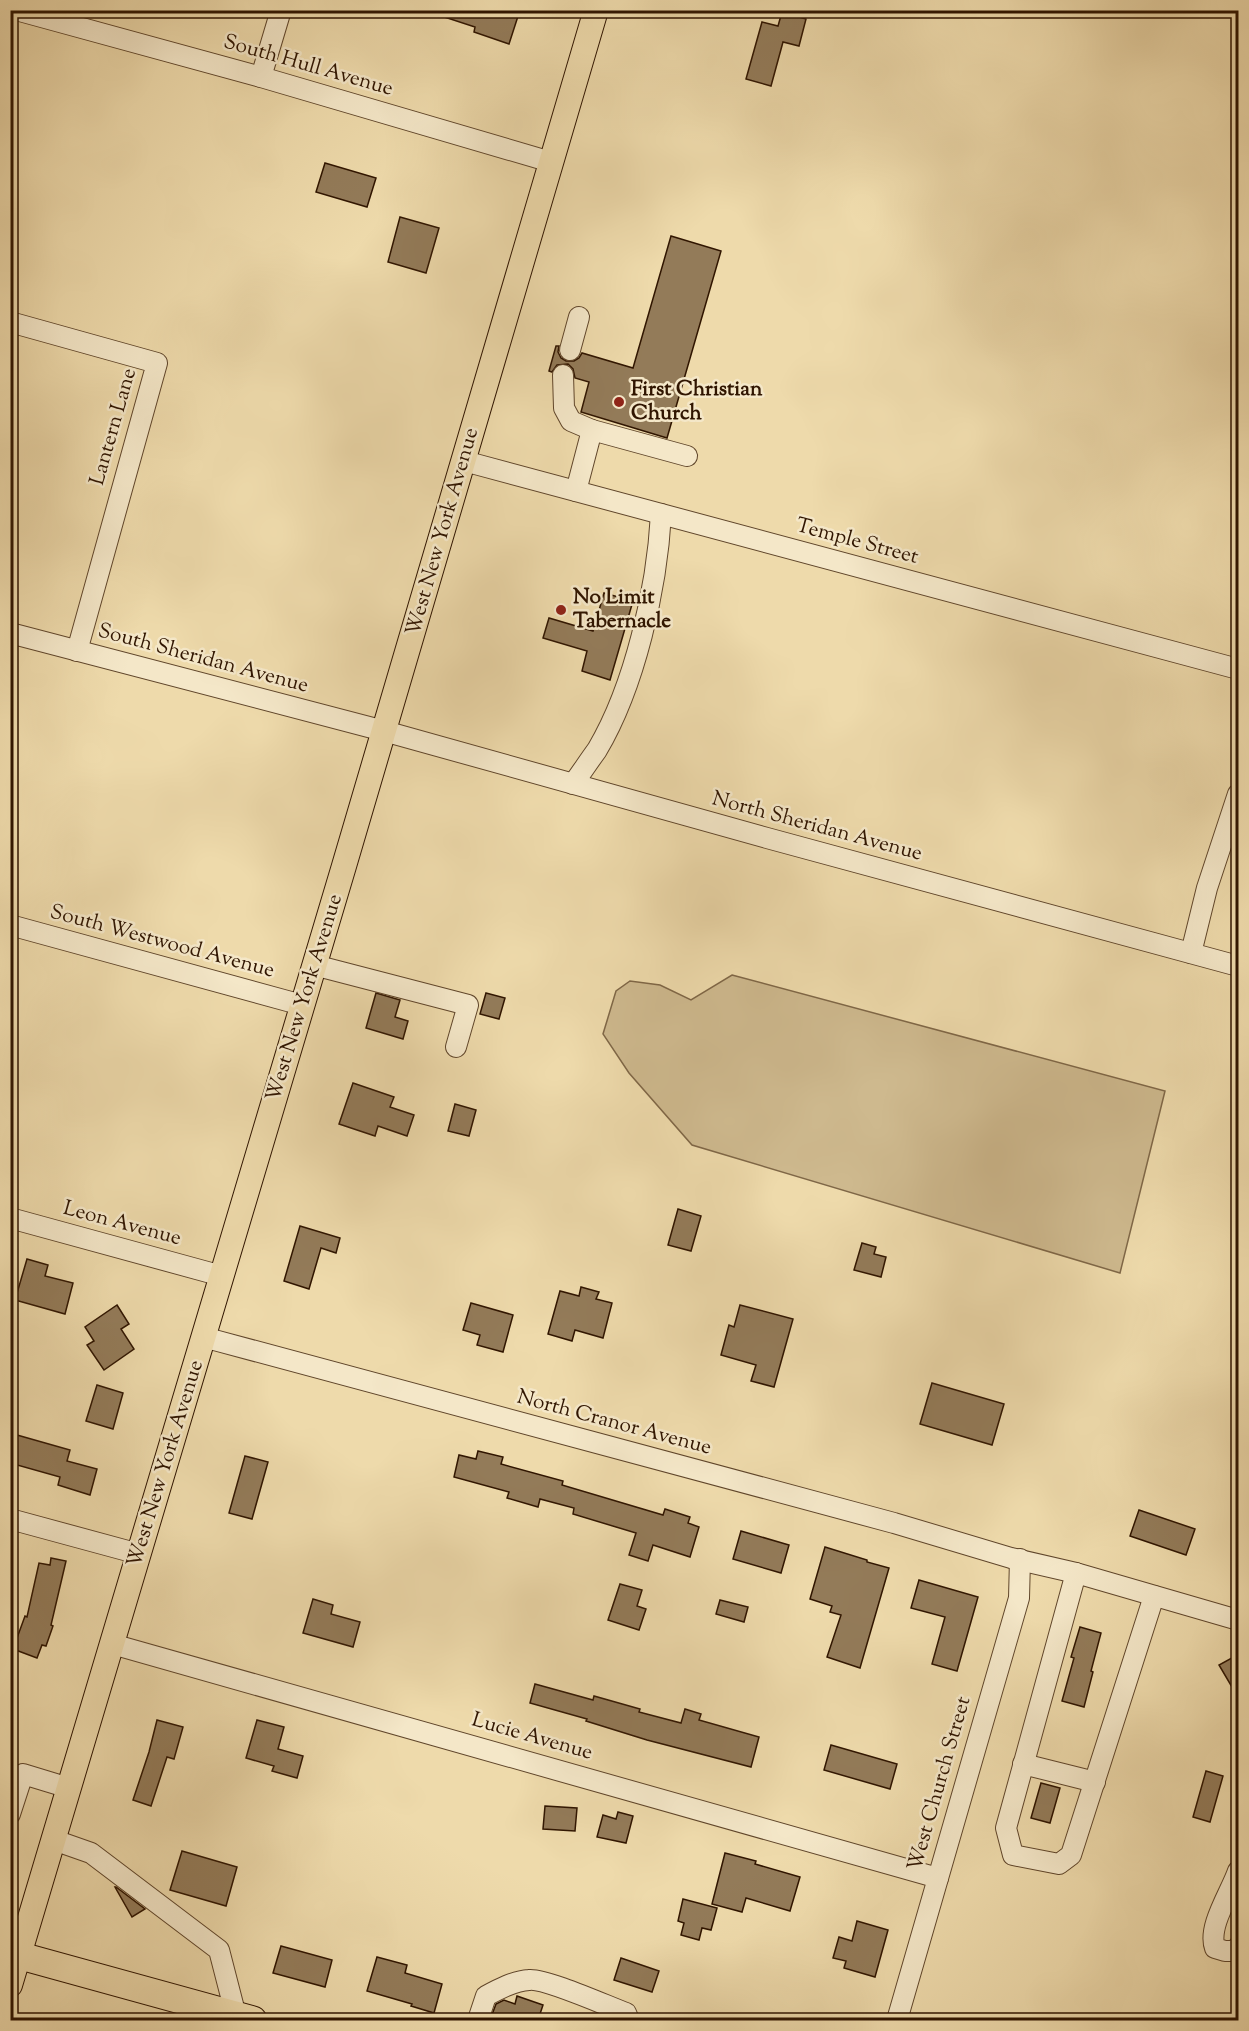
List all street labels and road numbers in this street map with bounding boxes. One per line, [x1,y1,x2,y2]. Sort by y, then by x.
street label: South Hull Avenue [220,27,396,105]
street label: Lantern Lane [83,365,145,489]
street label: West New York Avenue [399,424,487,640]
street label: Temple Street [792,511,922,573]
street label: South Sheridan Avenue [94,616,312,702]
street label: North Sheridan Avenue [709,784,925,870]
street label: West New York Avenue [259,891,351,1105]
street label: South Westwood Avenue [46,898,278,986]
street label: Leon Avenue [60,1194,184,1254]
street label: West New York Avenue [120,1357,212,1571]
street label: North Cranor Avenue [513,1383,715,1463]
street label: West Church Street [901,1693,979,1875]
street label: Lucie Avenue [468,1705,596,1769]

